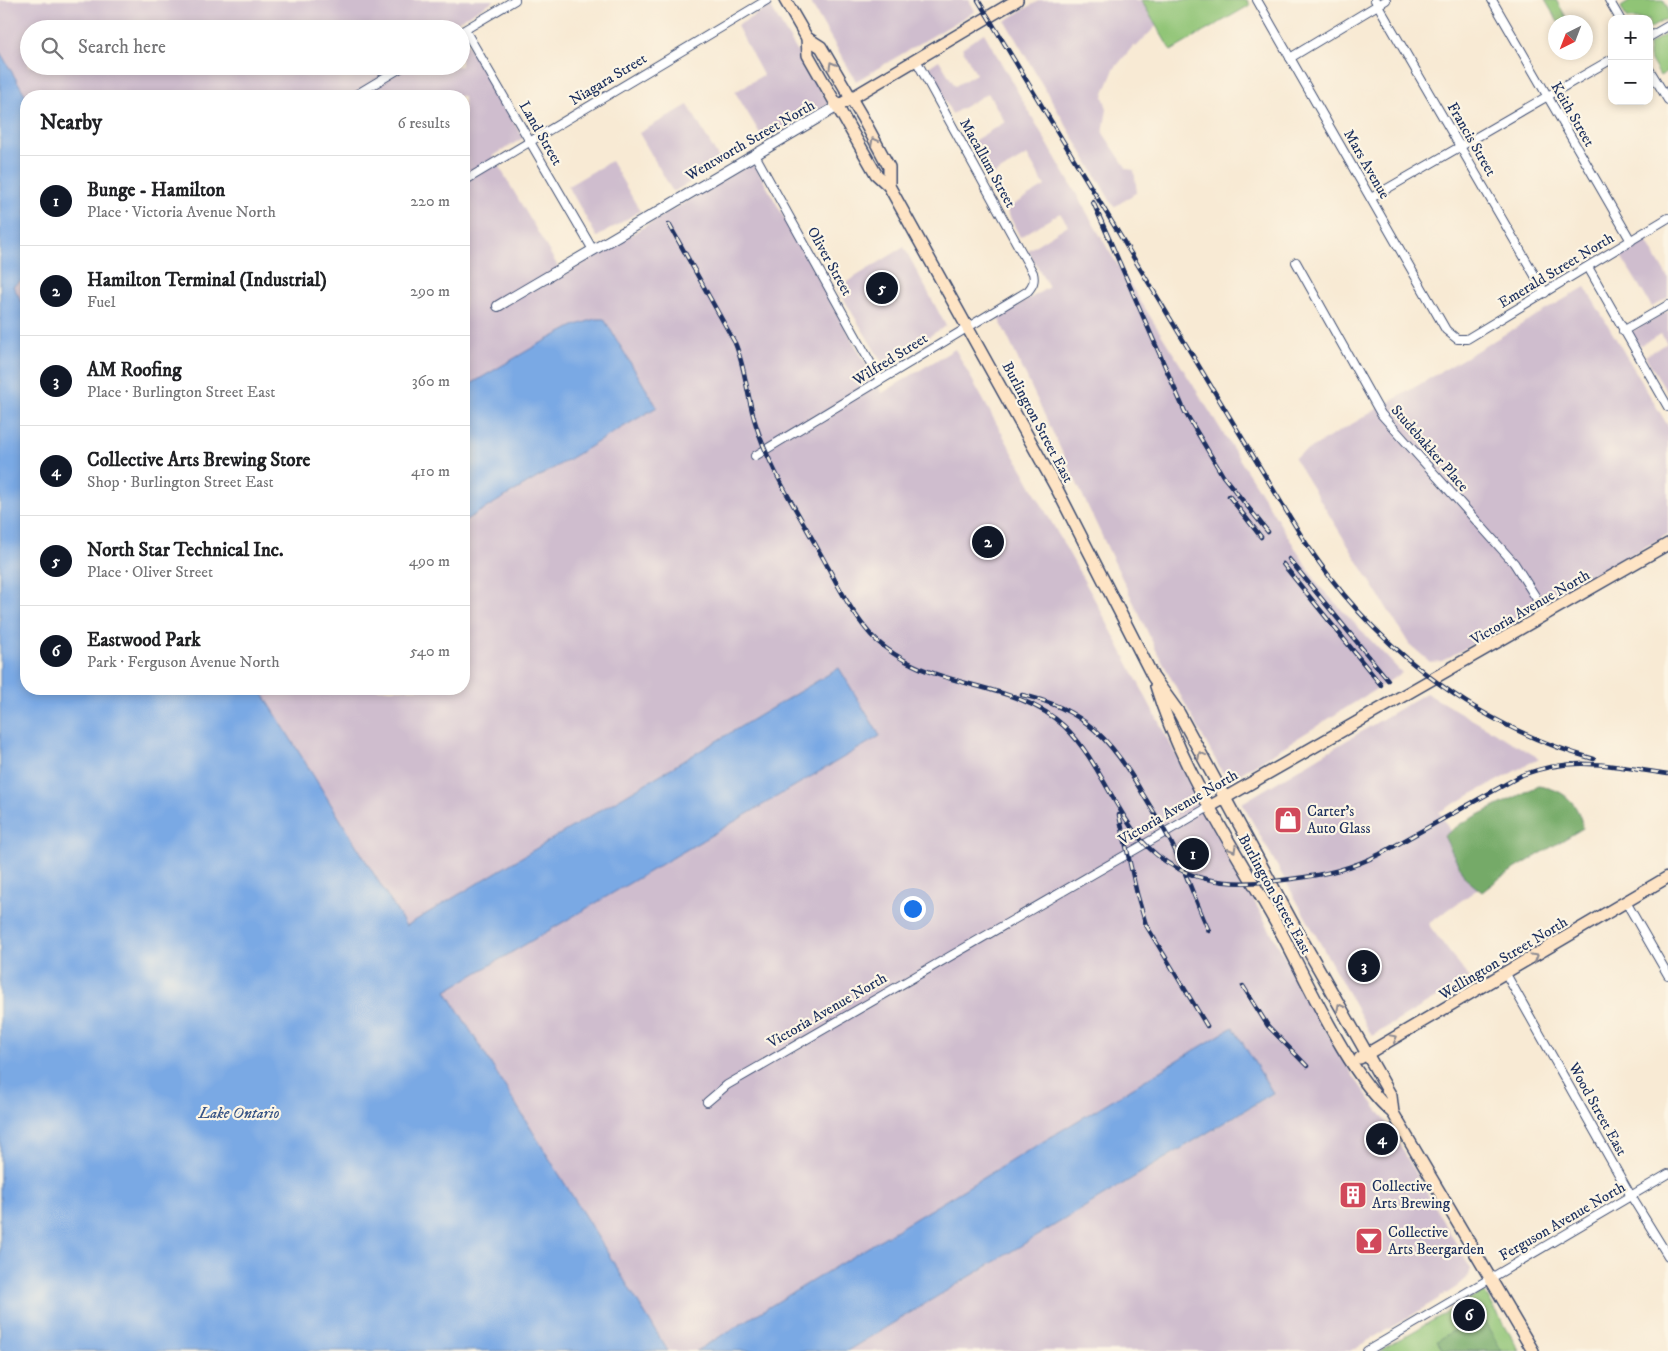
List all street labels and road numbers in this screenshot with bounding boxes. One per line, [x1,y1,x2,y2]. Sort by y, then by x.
street label: Niagara Street [566,49,650,110]
street label: Keith Street [1546,78,1599,150]
street label: Wentworth Street North [681,96,818,186]
street label: Land Street [515,98,567,169]
street label: Francis Street [1443,99,1500,180]
street label: Macallum Street [955,115,1020,211]
street label: Mars Avenue [1339,126,1394,202]
street label: Oliver Street [803,223,856,299]
street label: Emerald Street North [1495,228,1618,312]
street label: Wilfred Street [848,329,931,390]
street label: Burlington Street East [998,358,1078,486]
street label: Studebakker Place [1387,401,1473,496]
street label: Victoria Avenue North [1466,565,1593,650]
street label: Victoria Avenue North [1114,765,1241,850]
street label: Burlington Street East [1234,831,1316,958]
street label: Wellington Street North [1435,912,1571,1005]
street label: Victoria Avenue North [763,968,890,1053]
street label: Wood Street East [1564,1058,1631,1159]
street label: Ferguson Avenue North [1496,1178,1629,1265]

